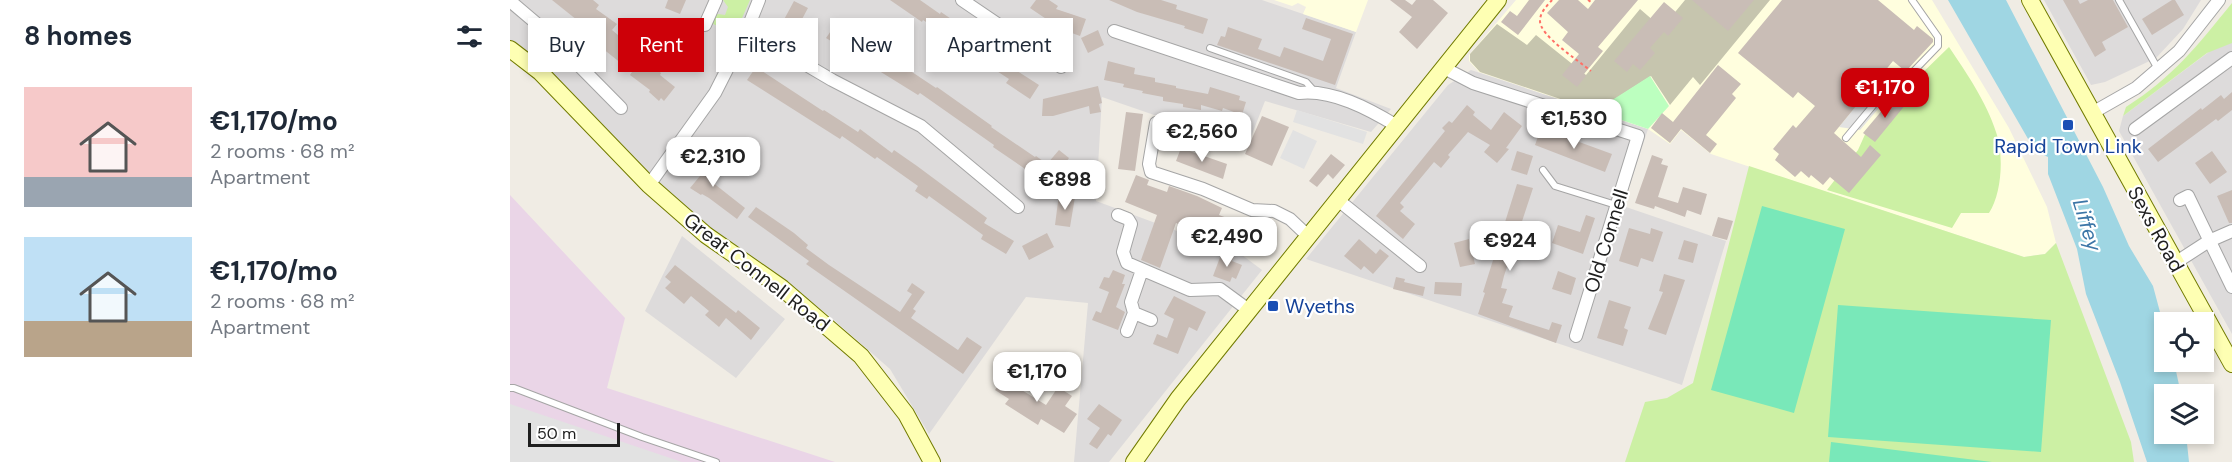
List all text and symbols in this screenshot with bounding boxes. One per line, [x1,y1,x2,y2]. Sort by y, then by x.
chip: Buy [528,18,606,72]
chip: Rent [618,18,704,72]
chip: Filters [716,18,818,72]
chip: New [830,18,914,72]
chip: Apartment [926,18,1073,72]
text: 8 homes [24,19,132,53]
icon: filters [453,20,486,53]
pin: €1,170 [1836,68,1934,119]
text: €1,170 [1855,74,1915,100]
pin: €1,530 [1525,99,1623,150]
text: €1,170/mo [210,104,338,138]
text: €1,530 [1541,105,1607,131]
icon: home [72,111,144,183]
pin: €2,560 [1153,112,1251,163]
text: €2,560 [1166,118,1238,144]
marker: Rapid Town Link [2061,118,2075,132]
place label: Rapid Town Link [1994,133,2142,159]
pin: €2,310 [664,137,762,188]
text: 2 rooms · 68 m² [210,138,355,164]
text: €2,310 [680,143,746,169]
pin: €898 [1029,160,1101,211]
text: Apartment [210,164,310,190]
text: €898 [1038,166,1092,192]
street label: Sexs Road [2122,181,2190,277]
street label: Old Connell [1578,186,1634,296]
water label: Liffey [2066,195,2109,256]
street label: Great Connell Road [679,207,835,337]
pin: €2,490 [1178,217,1276,268]
pin: €924 [1474,221,1546,272]
text: €2,490 [1191,223,1263,249]
text: €924 [1484,227,1536,253]
text: €1,170/mo [210,254,338,288]
icon: home [72,261,144,333]
text: 2 rooms · 68 m² [210,288,355,314]
place label: Wyeths [1285,293,1355,319]
marker: Wyeths [1266,299,1280,313]
map controls [2154,312,2214,444]
button: locate [2154,312,2214,372]
text: Apartment [210,314,310,340]
pin: €1,170 [988,352,1086,403]
text: €1,170 [1007,358,1067,384]
button: layers [2154,384,2214,444]
scale bar [528,420,620,448]
text: 50 m [537,423,576,444]

